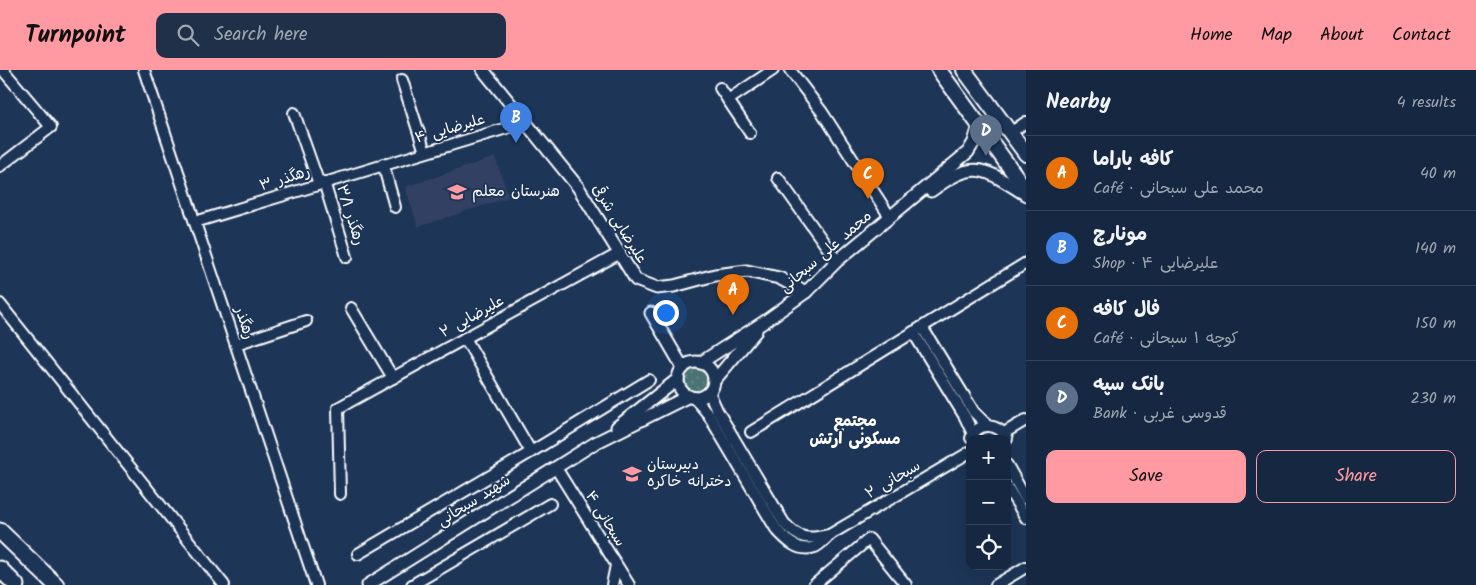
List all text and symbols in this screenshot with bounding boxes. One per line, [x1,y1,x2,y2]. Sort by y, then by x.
search box [156,13,506,58]
text: Turnpoint [25,16,126,55]
text: Search here [214,20,308,50]
icon: search [174,21,202,49]
text: Home [1190,21,1233,50]
text: Map [1261,21,1292,50]
text: About [1320,21,1364,50]
text: Contact [1392,21,1451,50]
text: Nearby [1046,86,1111,119]
text: 4 results [1397,90,1456,115]
pin: B [500,102,532,143]
street label: ۴ علیرضایی [412,108,488,150]
pin: D [970,115,1002,156]
text: کافه باراما [1093,145,1173,175]
pin: C [852,158,884,199]
street label: ۳ رهگذر [257,160,313,198]
text: A [1057,161,1067,186]
text: 40 m [1420,161,1456,186]
text: Café · محمد علی سبحانی [1093,176,1264,201]
street label: علیرضایی شرقی [585,179,653,269]
place label: هنرستان معلم [472,180,560,204]
school or university icon: هنرستان معلم [446,181,468,203]
street label: ۳/۱ رهگذر [329,182,371,248]
street label: محمد علی سبحانی [774,205,878,299]
text: مونارچ [1093,220,1147,250]
text: B [1057,236,1067,261]
text: 140 m [1415,236,1456,261]
text: Shop · ۴ علیرضایی [1093,251,1218,276]
pin: A [717,274,749,315]
street label: ۲ علیرضایی [435,289,509,345]
text: فال کافه [1093,295,1160,325]
your location [653,300,679,326]
street label: رهگذر [227,302,261,343]
text: C [1057,311,1067,336]
text: 150 m [1415,311,1456,336]
text: Café · کوچه ۱ سبحانی [1093,326,1239,351]
text: بانک سپه [1093,370,1164,400]
text: D [1057,386,1067,411]
text: 230 m [1410,386,1456,411]
text: Bank · قدوسی غربی [1093,401,1227,426]
district label: مجتمع مسکونی ارتش [809,409,901,452]
map controls [966,435,1011,570]
button: + [966,435,1011,480]
button: Save [1046,450,1246,503]
button: Share [1256,450,1456,503]
place label: دبیرستان دخترانه خاکره [647,453,732,494]
street label: سبحانی ۲ [861,454,925,506]
school or university icon: دبیرستان دخترانه خاکره [621,463,643,485]
street label: شهید سبحانی [432,469,516,533]
button: − [966,480,1011,525]
street label: سبحانی ۴ [578,486,632,552]
button: locate [966,525,1011,570]

